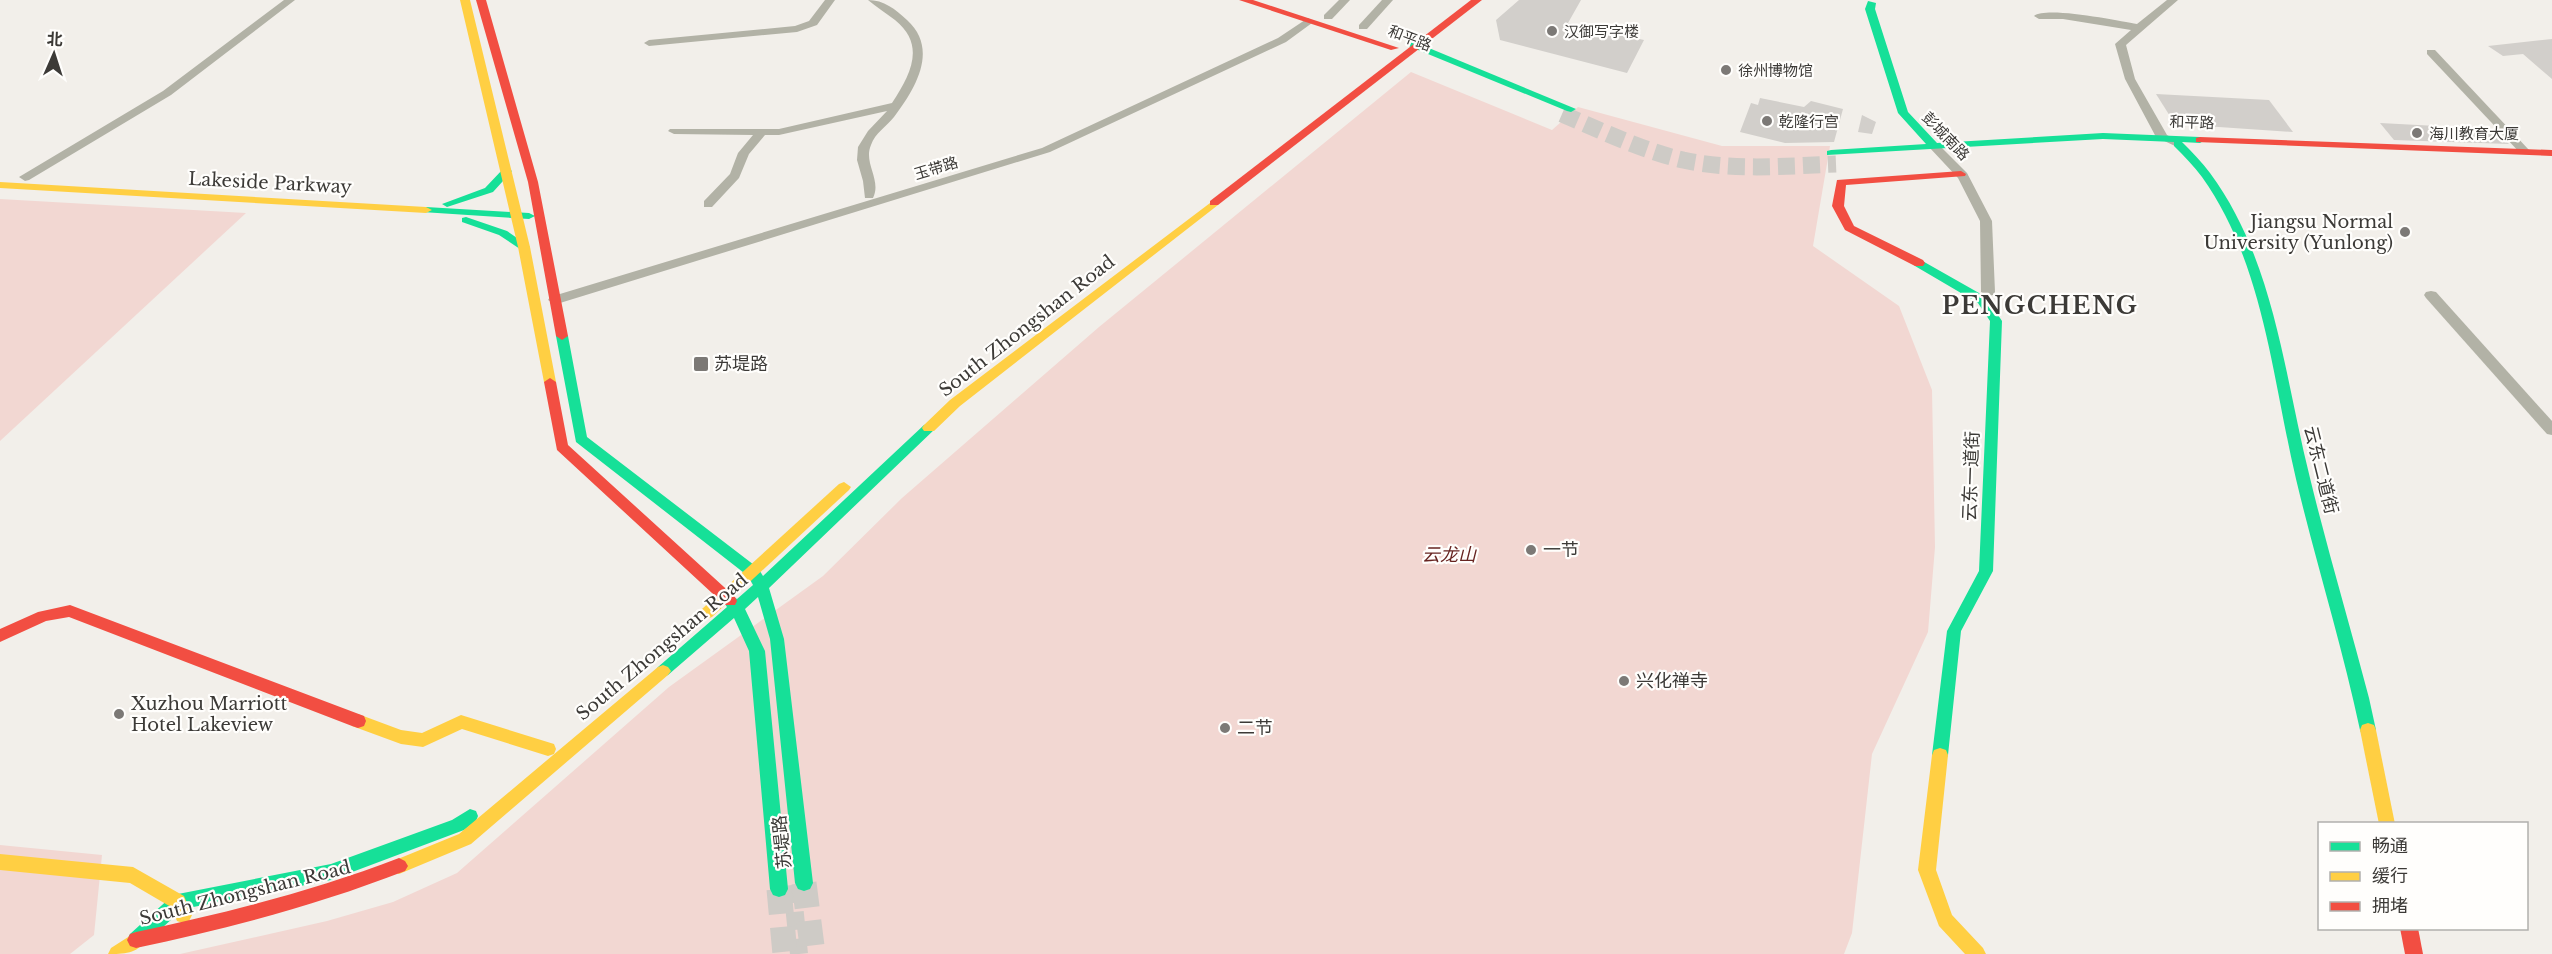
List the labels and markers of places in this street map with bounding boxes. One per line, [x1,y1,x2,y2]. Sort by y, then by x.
place label: 汉御写字楼 [1564,22,1639,41]
marker: 汉御写字楼 [1545,24,1559,38]
place label: 徐州博物馆 [1738,61,1813,80]
marker: 徐州博物馆 [1719,63,1733,77]
place label: 乾隆行宫 [1779,112,1839,131]
marker: 乾隆行宫 [1760,114,1774,128]
place label: 海川教育大厦 [2429,124,2519,143]
marker: 海川教育大厦 [2410,126,2424,140]
place label: Jiangsu Normal University (Yunlong) [2203,211,2393,254]
marker: Jiangsu Normal University (Yunlong) [2398,225,2412,239]
place label: 苏堤路 [714,353,768,375]
marker: 苏堤路 [692,355,710,373]
place label: 一节 [1543,539,1579,561]
marker: 一节 [1524,543,1538,557]
place label: 兴化禅寺 [1636,670,1708,692]
marker: 兴化禅寺 [1617,674,1631,688]
place label: Xuzhou Marriott Hotel Lakeview [131,693,287,736]
marker: Xuzhou Marriott Hotel Lakeview [112,707,126,721]
place label: 二节 [1237,717,1273,739]
marker: 二节 [1218,721,1232,735]

